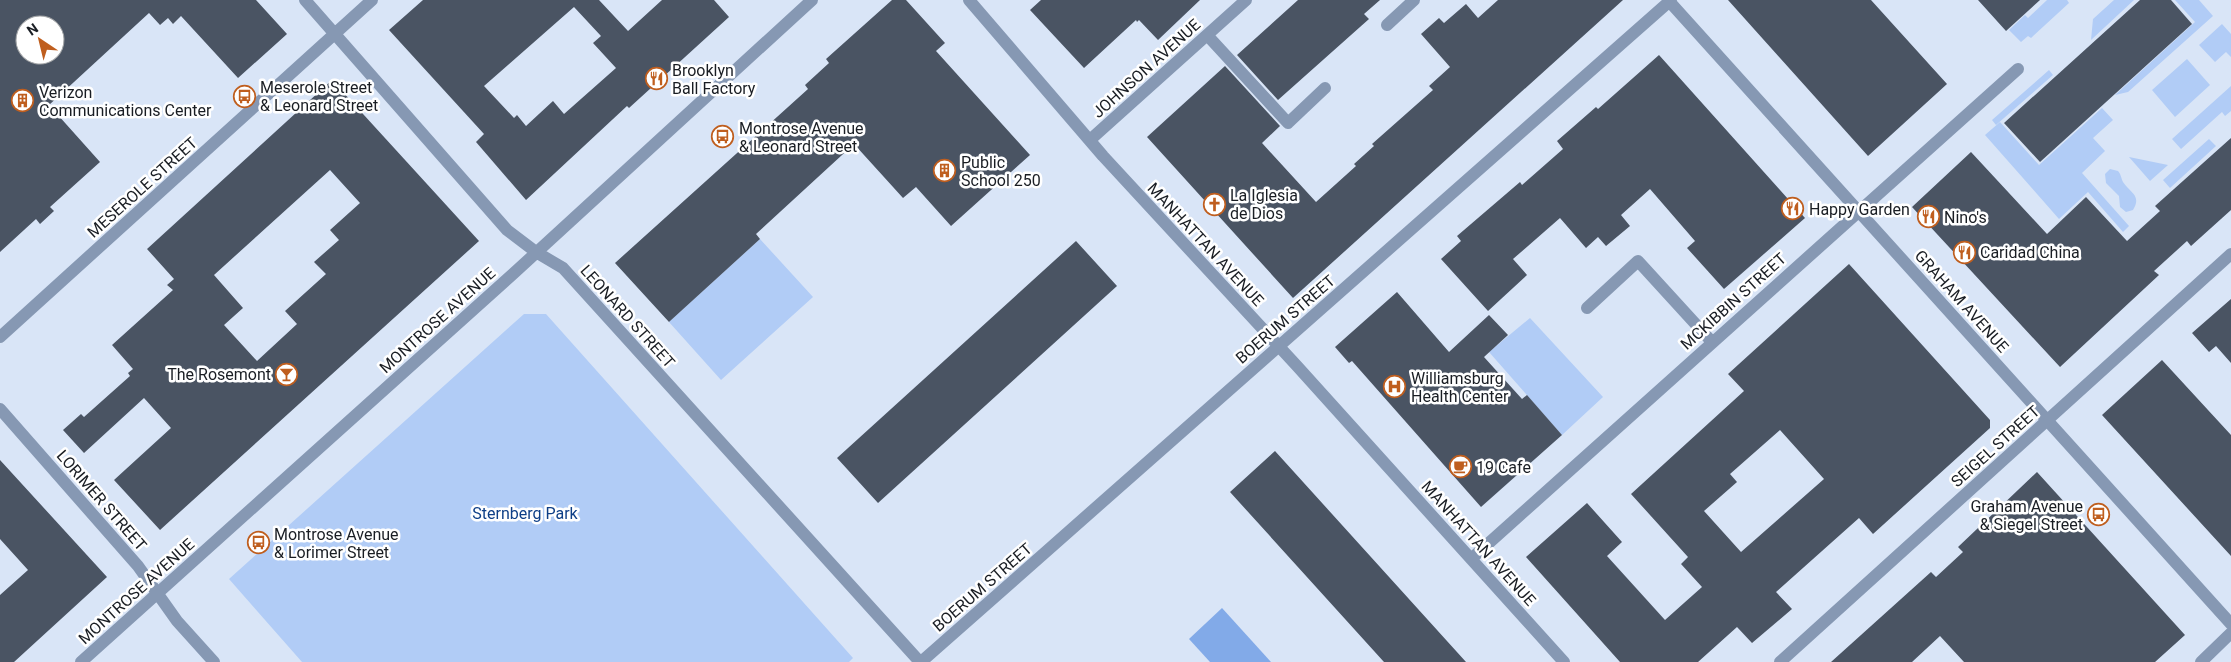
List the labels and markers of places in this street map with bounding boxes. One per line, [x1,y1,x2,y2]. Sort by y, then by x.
place label: Brooklyn Ball Factory [672,61,756,98]
restaurant icon: Brooklyn Ball Factory [644,67,668,91]
place label: Meserole Street & Leonard Street [260,78,378,115]
place label: Verizon Communications Center [39,83,212,120]
bus stop icon: Meserole Street & Leonard Street [232,84,256,108]
building icon: Verizon Communications Center [11,89,35,113]
place label: Montrose Avenue & Leonard Street [739,119,864,156]
bus stop icon: Montrose Avenue & Leonard Street [711,125,735,149]
place label: Public School 250 [961,153,1041,190]
building icon: Public School 250 [933,159,957,183]
place label: La Iglesia de Dios [1230,186,1298,223]
church icon: La Iglesia de Dios [1202,192,1226,216]
restaurant icon: Happy Garden [1781,197,1805,221]
place label: Happy Garden [1809,200,1910,219]
restaurant icon: Nino's [1916,205,1940,229]
place label: Nino's [1944,208,1987,227]
restaurant icon: Caridad China [1952,240,1976,264]
place label: Caridad China [1980,243,2080,262]
bar icon: The Rosemont [275,362,299,386]
place label: The Rosemont [167,365,271,384]
place label: Williamsburg Health Center [1411,369,1509,406]
hospital icon: Williamsburg Health Center [1383,375,1407,399]
cafe icon: 19 Cafe [1448,455,1472,479]
place label: 19 Cafe [1476,458,1531,477]
place label: Graham Avenue & Siegel Street [1970,497,2083,534]
bus stop icon: Graham Avenue & Siegel Street [2087,503,2111,527]
place label: Montrose Avenue & Lorimer Street [274,525,399,562]
bus stop icon: Montrose Avenue & Lorimer Street [246,531,270,555]

